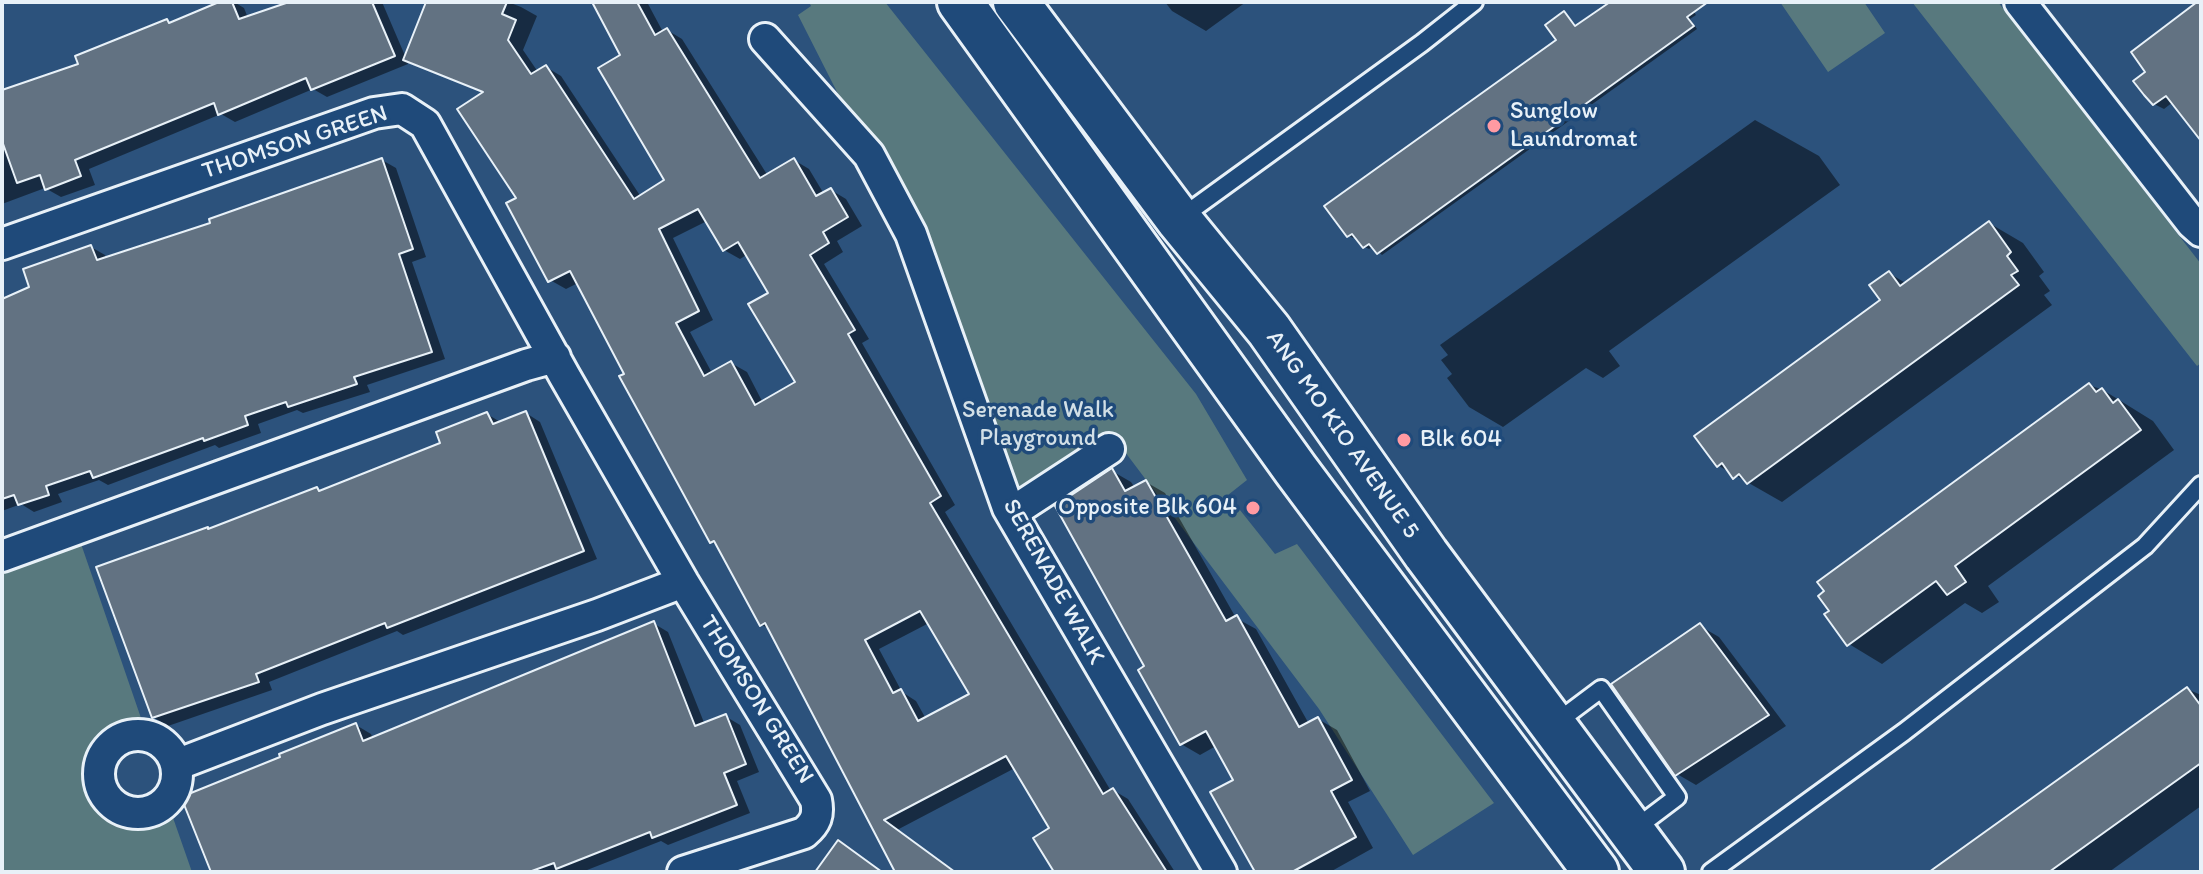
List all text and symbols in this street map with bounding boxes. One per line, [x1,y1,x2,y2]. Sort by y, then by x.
place label: Sunglow Laundromat [1510,98,1638,154]
street label: THOMSON GREEN [199,99,391,187]
marker: Sunglow Laundromat [1485,117,1503,135]
street label: ANG MO KIO AVENUE 5 [1259,325,1425,545]
park label: Serenade Walk Playground [962,397,1114,453]
place label: Blk 604 [1420,426,1502,454]
marker: Blk 604 [1395,431,1413,449]
street label: SERENADE WALK [996,494,1110,670]
place label: Opposite Blk 604 [1058,494,1237,522]
marker: Opposite Blk 604 [1244,499,1262,517]
street label: THOMSON GREEN [693,611,819,789]

